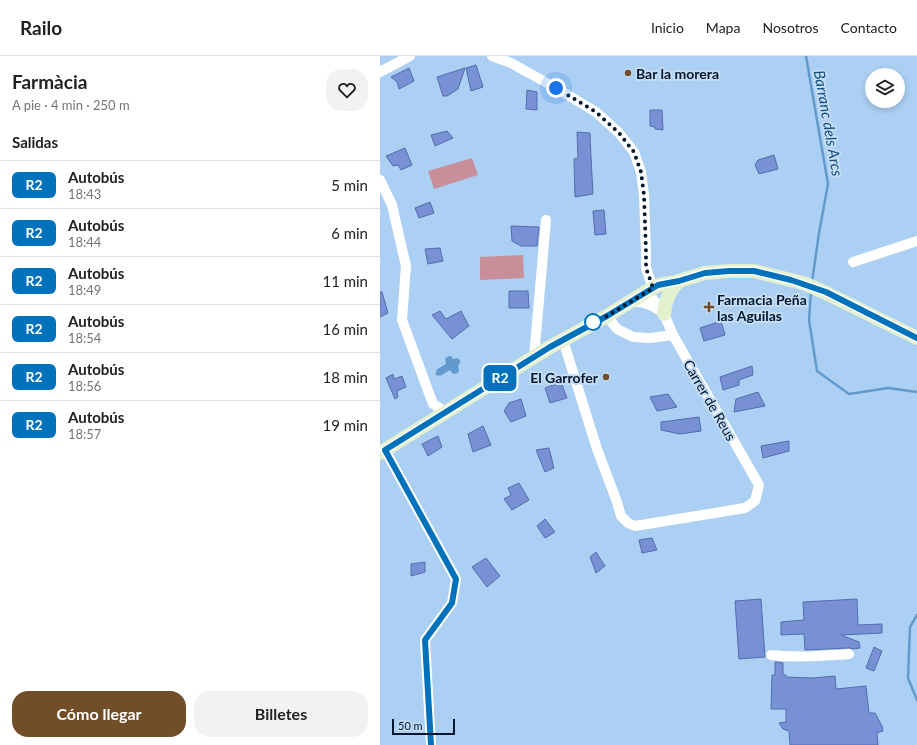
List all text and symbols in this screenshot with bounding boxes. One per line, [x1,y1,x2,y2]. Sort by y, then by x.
text: Railo [20,16,62,39]
text: Inicio [651,19,684,36]
text: Mapa [706,19,740,36]
text: Nosotros [762,19,819,36]
text: Contacto [841,19,897,36]
place label: Bar la morera [636,65,719,82]
marker: Bar la morera [623,68,633,78]
map controls [865,68,905,108]
button: layers [865,68,905,108]
button: heart [326,69,368,111]
water label: Barranc dels Arcs [811,69,847,177]
text: Farmàcia [12,70,87,93]
your location [546,78,566,98]
text: A pie · 4 min · 250 m [12,97,130,113]
text: Salidas [12,133,58,151]
text: Autobús [68,168,124,186]
text: R2 [25,176,43,193]
text: 5 min [331,176,368,194]
text: 18:43 [68,186,101,202]
text: Autobús [68,216,124,234]
text: R2 [25,224,43,241]
text: 6 min [331,224,368,242]
text: 18:44 [68,234,101,250]
text: Autobús [68,264,124,282]
text: R2 [25,272,43,289]
text: 11 min [322,272,368,290]
text: 18:49 [68,282,101,298]
place label: Farmacia Peña las Aguilas [717,291,807,324]
marker: Farmacia Peña las Aguilas [704,302,714,312]
text: Autobús [68,312,124,330]
unlabelled marker [584,313,602,331]
text: R2 [25,320,43,337]
text: 16 min [322,320,368,338]
text: 18:54 [68,330,101,346]
street label: Carrer de Reus [680,357,740,443]
text: Autobús [68,360,124,378]
line badge: R2 [482,365,518,391]
text: R2 [25,368,43,385]
text: 18 min [322,368,368,386]
text: R2 [491,369,509,386]
place label: El Garrofer [530,369,599,386]
marker: El Garrofer [601,372,611,382]
text: 18:56 [68,378,101,394]
text: Autobús [68,408,124,426]
text: R2 [25,416,43,433]
text: 19 min [322,416,368,434]
text: 18:57 [68,426,101,442]
button: Cómo llegar [12,691,186,737]
button: Billetes [194,691,368,737]
scale bar [392,717,455,736]
text: 50 m [398,719,423,732]

